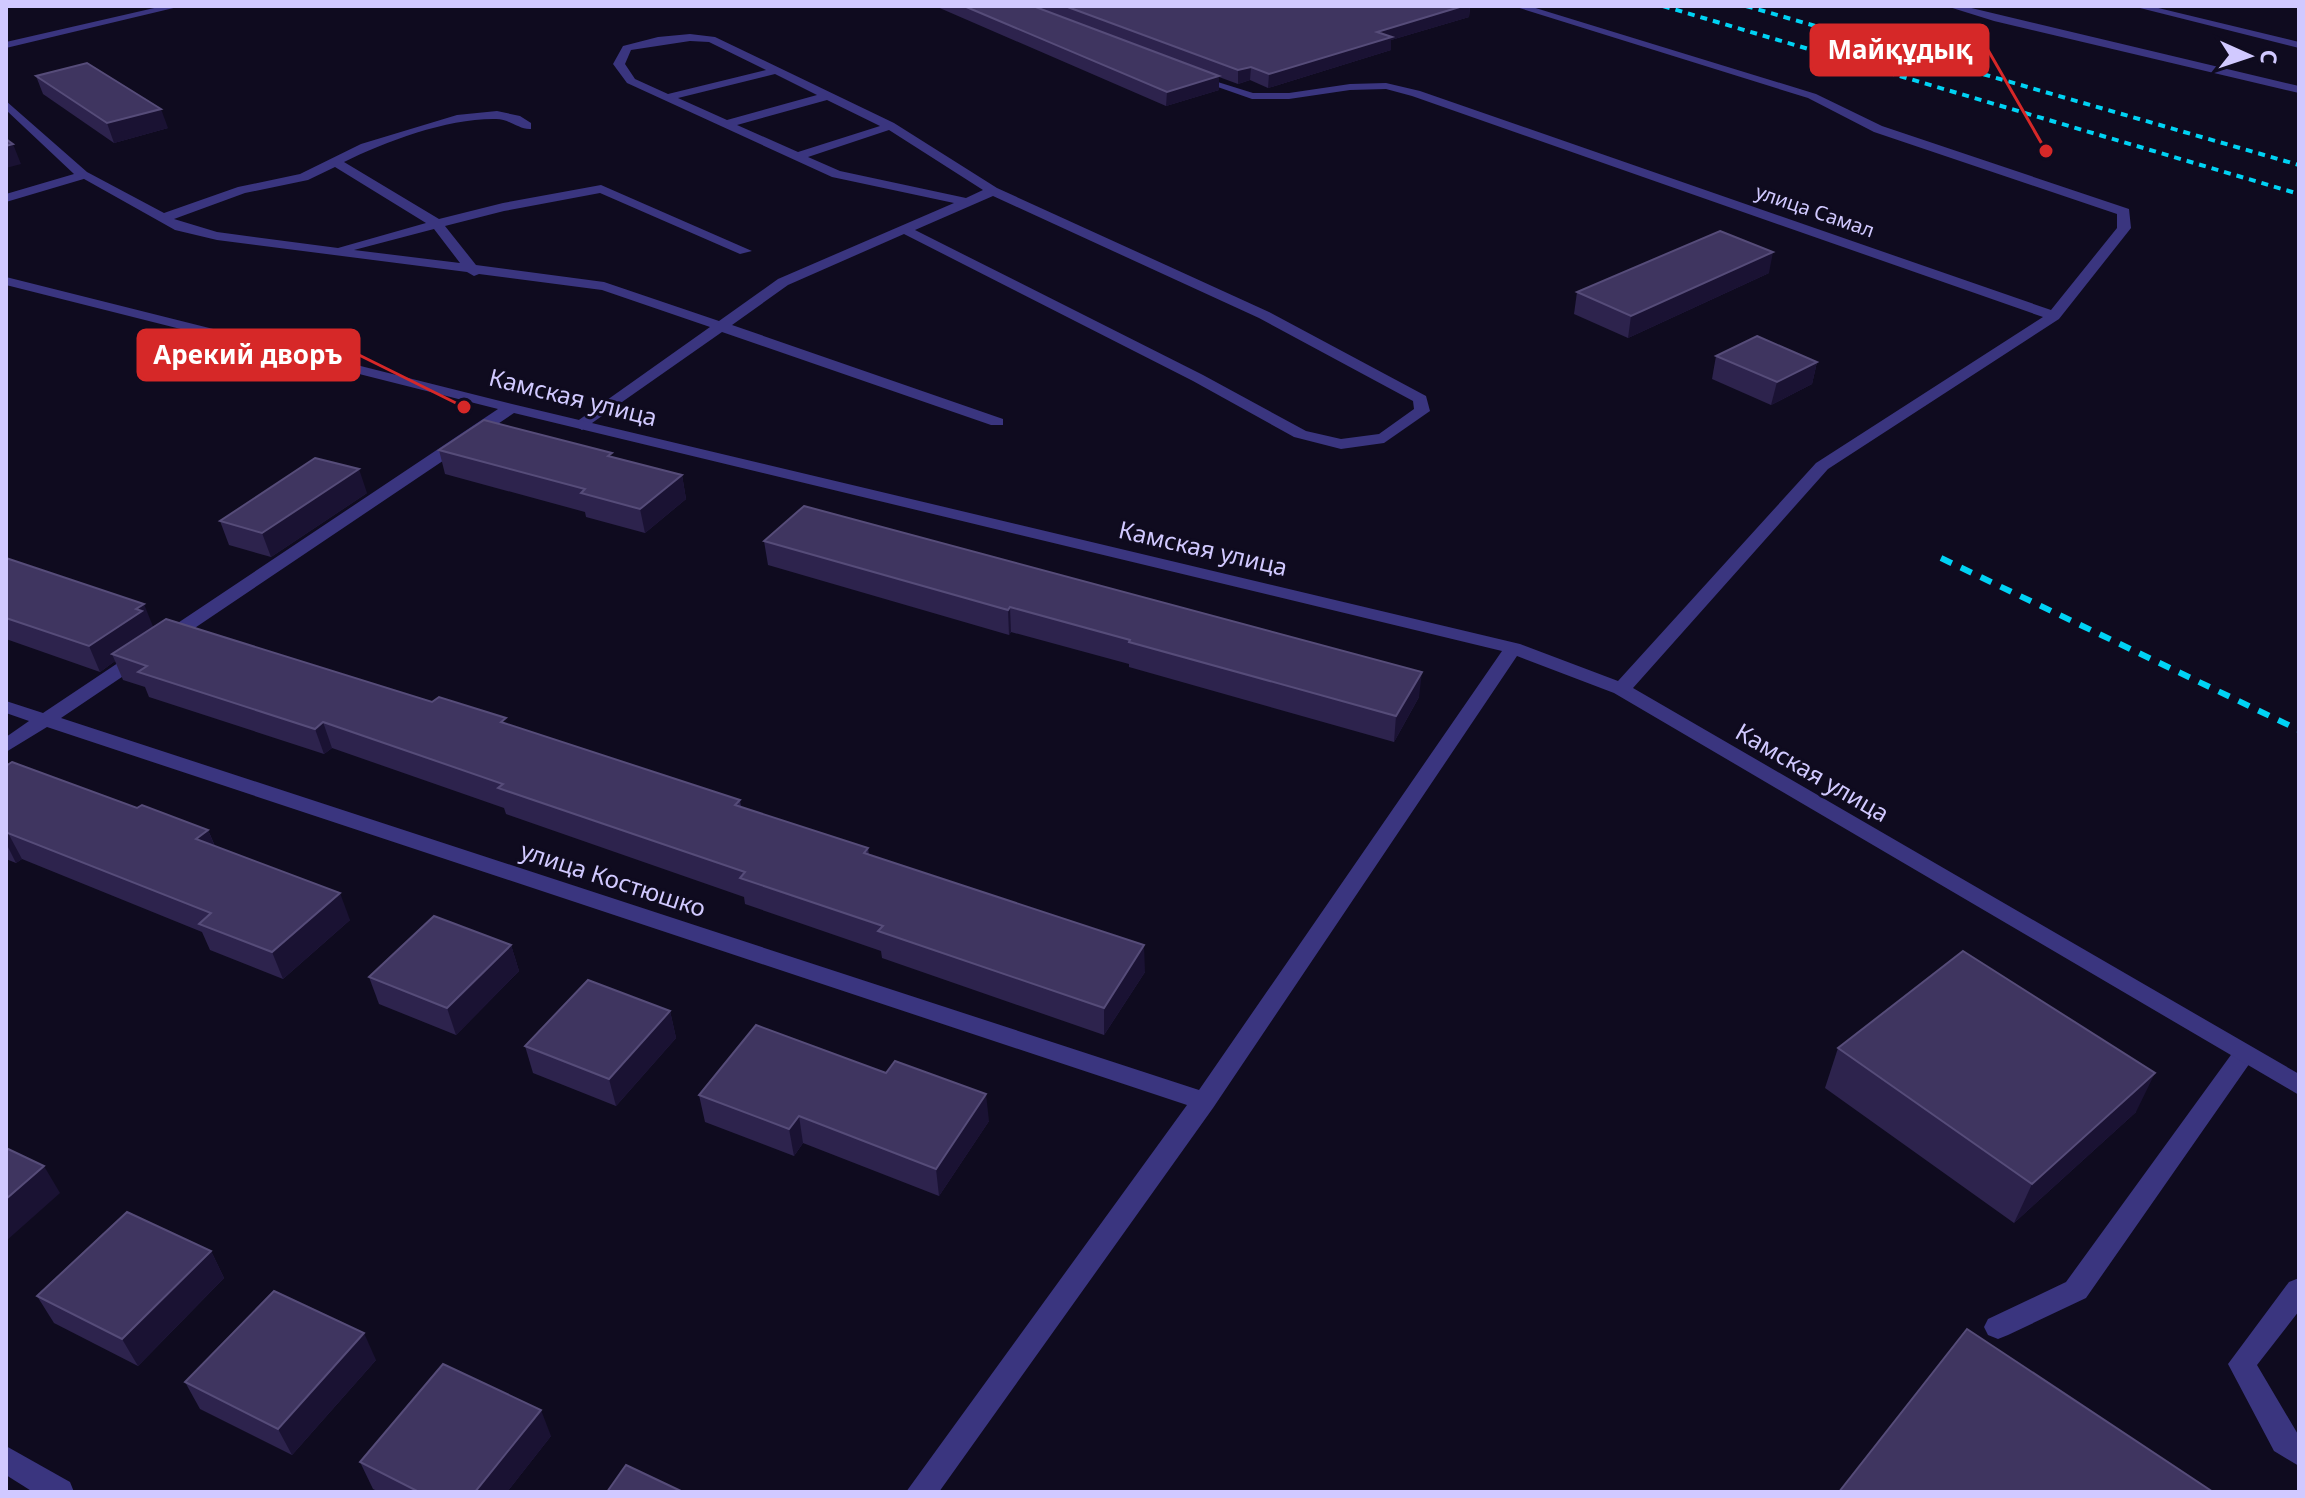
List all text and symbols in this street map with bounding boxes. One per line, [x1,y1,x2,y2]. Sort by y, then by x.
north arrow [2209,16,2289,96]
callout: Майқұдық [1811,25,1988,75]
text: Майқұдық [1827,31,1973,67]
text: С [2255,49,2285,65]
street label: улица Самал [1752,178,1878,243]
callout: Арекий дворъ [138,330,359,380]
text: Арекий дворъ [153,336,343,372]
street label: Камская улица [486,360,661,433]
street label: Камская улица [1116,512,1291,583]
street label: Камская улица [1730,714,1896,829]
street label: улица Костюшко [516,833,710,924]

